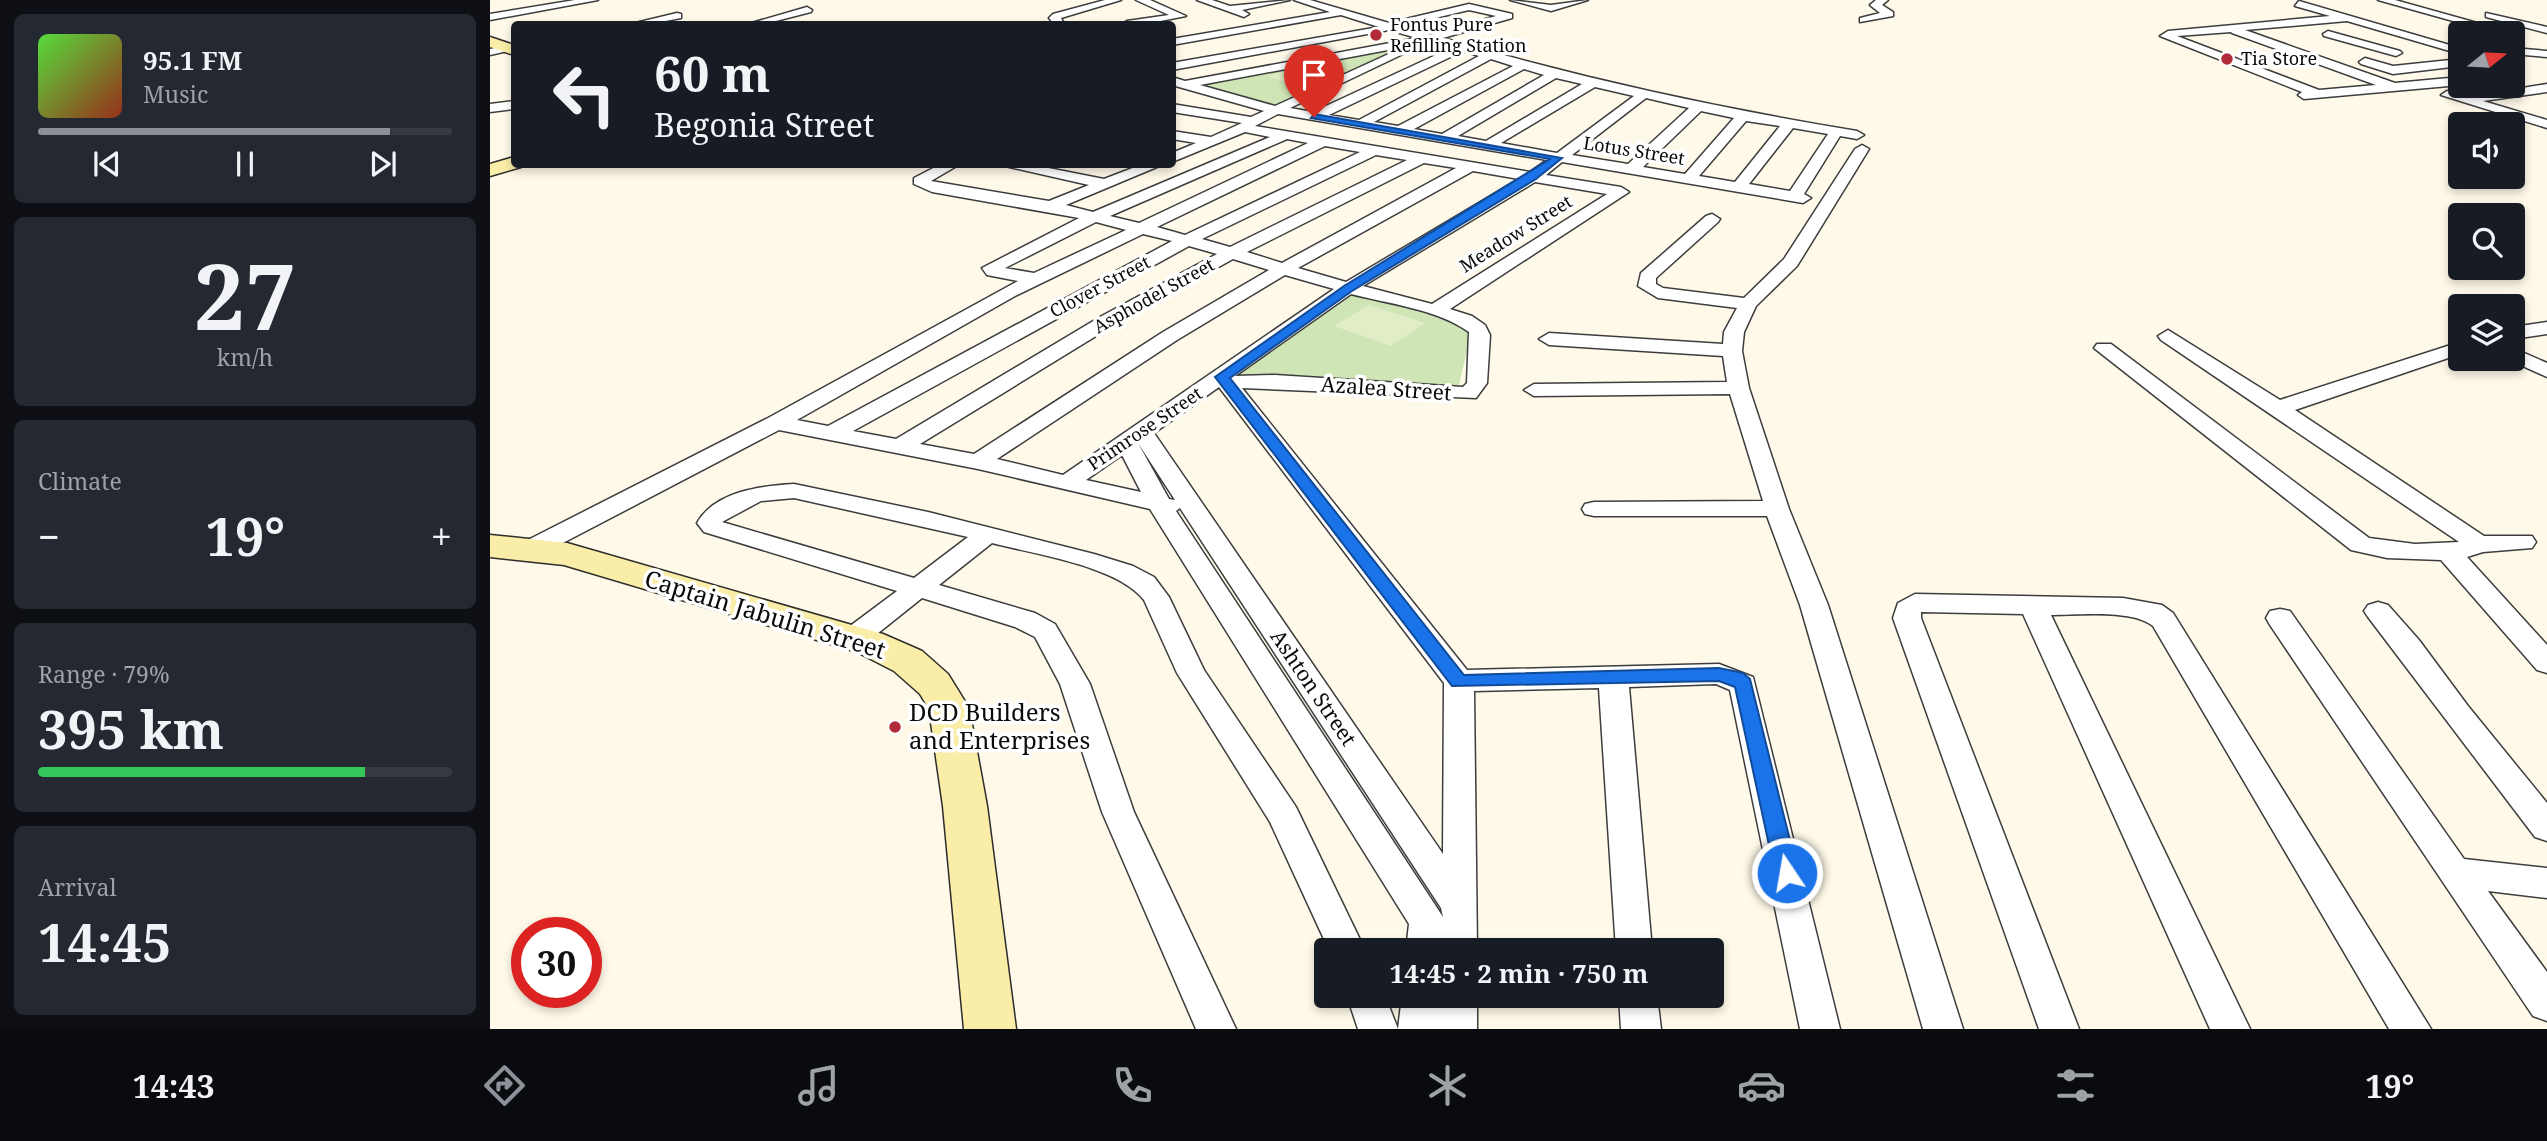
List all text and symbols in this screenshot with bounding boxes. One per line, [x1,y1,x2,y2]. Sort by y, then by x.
place label: Fontus Pure Refilling Station [1390,12,1527,57]
north arrow [2448,21,2525,98]
map controls [2448,21,2525,371]
marker: Fontus Pure Refilling Station [1368,27,1384,43]
text: 60 m [654,40,770,106]
text: 95.1 FM [143,42,242,78]
pin [1284,45,1344,117]
place label: Tia Store [2241,46,2317,70]
icon: left [539,49,630,140]
marker: Tia Store [2219,51,2235,67]
icon: arrive [1295,56,1333,94]
text: Music [143,78,208,110]
text: Begonia Street [654,103,874,146]
button: sound [2448,112,2525,189]
street label: Lotus Street [1582,130,1687,170]
icon: previous [88,145,126,183]
icon: pause [226,145,264,183]
icon: next [364,145,402,183]
street label: Meadow Street [1455,189,1576,277]
button: search [2448,203,2525,280]
text: 27 [194,233,296,357]
street label: Clover Street [1045,250,1154,323]
street label: Asphodel Street [1089,252,1218,338]
button: layers [2448,294,2525,371]
text: km/h [217,341,273,373]
street label: Azalea Street [1320,369,1452,407]
street label: Primrose Street [1082,381,1207,475]
text: Climate [38,465,122,497]
text: 19° [206,500,285,571]
text: − [38,510,60,562]
text: + [431,510,452,562]
street label: Captain Jabulin Street [641,561,890,666]
street label: Ashton Street [1265,624,1363,751]
text: Range · 79% [38,658,170,690]
text: 395 km [38,693,224,764]
place label: DCD Builders and Enterprises [909,695,1090,756]
marker: DCD Builders and Enterprises [887,719,903,735]
position arrow [1750,836,1824,910]
text: Arrival [38,871,117,903]
text: 14:45 [38,906,171,977]
speed limit sign: 30 [511,917,602,1008]
text: 14:45 · 2 min · 750 m [1389,955,1649,991]
icon: directions [480,1061,529,1110]
icon: music [794,1061,843,1110]
icon: phone [1108,1061,1157,1110]
icon: climate [1423,1061,1472,1110]
icon: car [1737,1061,1786,1110]
icon: filters [2051,1061,2100,1110]
text: 14:43 [133,1064,215,1107]
text: 19° [2365,1064,2414,1107]

